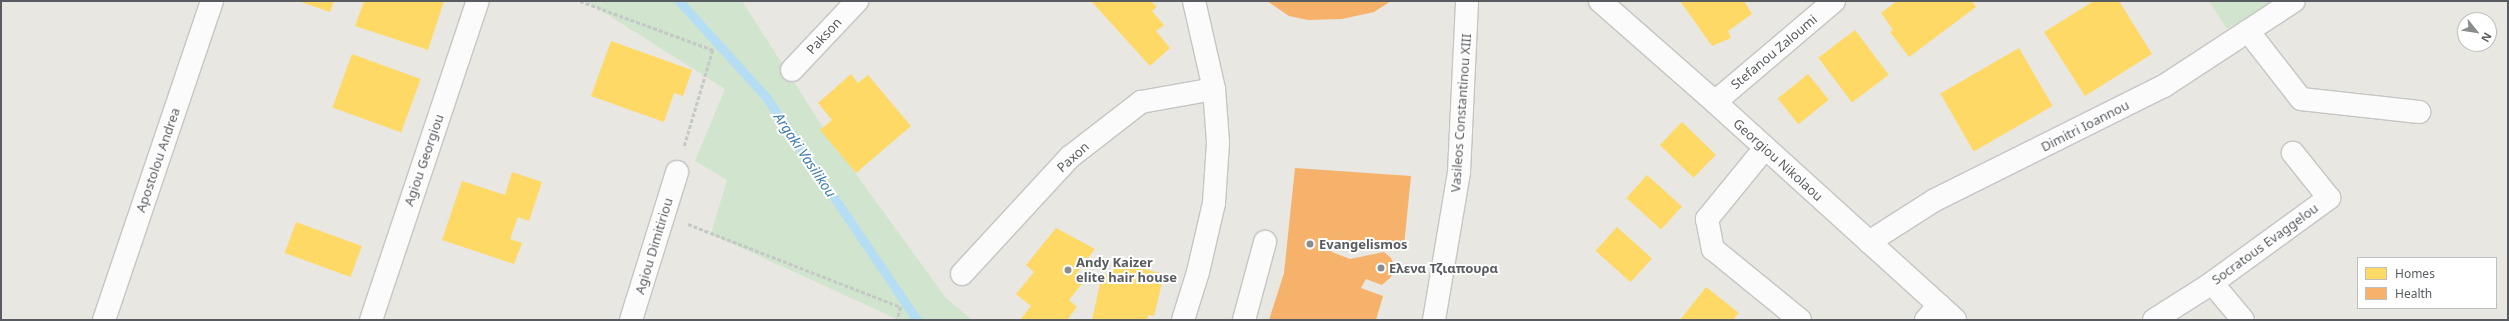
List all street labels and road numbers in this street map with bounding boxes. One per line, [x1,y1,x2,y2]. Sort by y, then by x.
street label: Stefanou Zaloumi [1728,11,1820,93]
street label: Pakson [803,15,845,57]
street label: Vasileos Constantinou XIII [1448,33,1474,193]
street label: Dimitri Ioannou [2038,97,2132,155]
street label: Apostolou Andrea [133,106,183,214]
street label: Agiou Georgiou [401,112,447,208]
street label: Georgiou Nikolaou [1730,116,1826,204]
street label: Paxon [1054,139,1092,175]
street label: Agiou Dimitiriou [632,196,676,296]
street label: Socratous Evaggelou [2209,200,2321,288]

